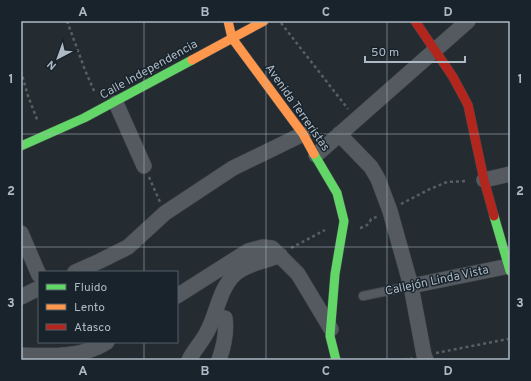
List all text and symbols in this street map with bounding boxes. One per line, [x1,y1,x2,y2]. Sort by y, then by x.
text: A [78,5,88,21]
text: B [201,5,210,21]
text: C [322,5,330,21]
text: D [443,5,453,21]
street label: Calle Independencia [97,36,201,104]
north arrow [38,38,78,78]
scale bar [365,38,465,64]
text: 50 m [371,45,399,61]
text: N [45,57,60,73]
street label: Avenida Terreristas [261,61,333,155]
text: 1 [8,72,14,88]
text: 1 [517,72,523,88]
text: 2 [7,184,15,200]
text: 2 [516,184,524,200]
street label: Callejón Linda Vista [384,262,490,300]
legend [38,271,178,343]
text: Fluido [74,280,107,296]
text: 3 [7,296,15,312]
text: 3 [516,296,524,312]
text: Lento [74,300,105,316]
text: Atasco [74,320,111,336]
text: A [78,364,88,380]
text: B [201,364,210,380]
text: C [322,364,330,380]
text: D [443,364,453,380]

